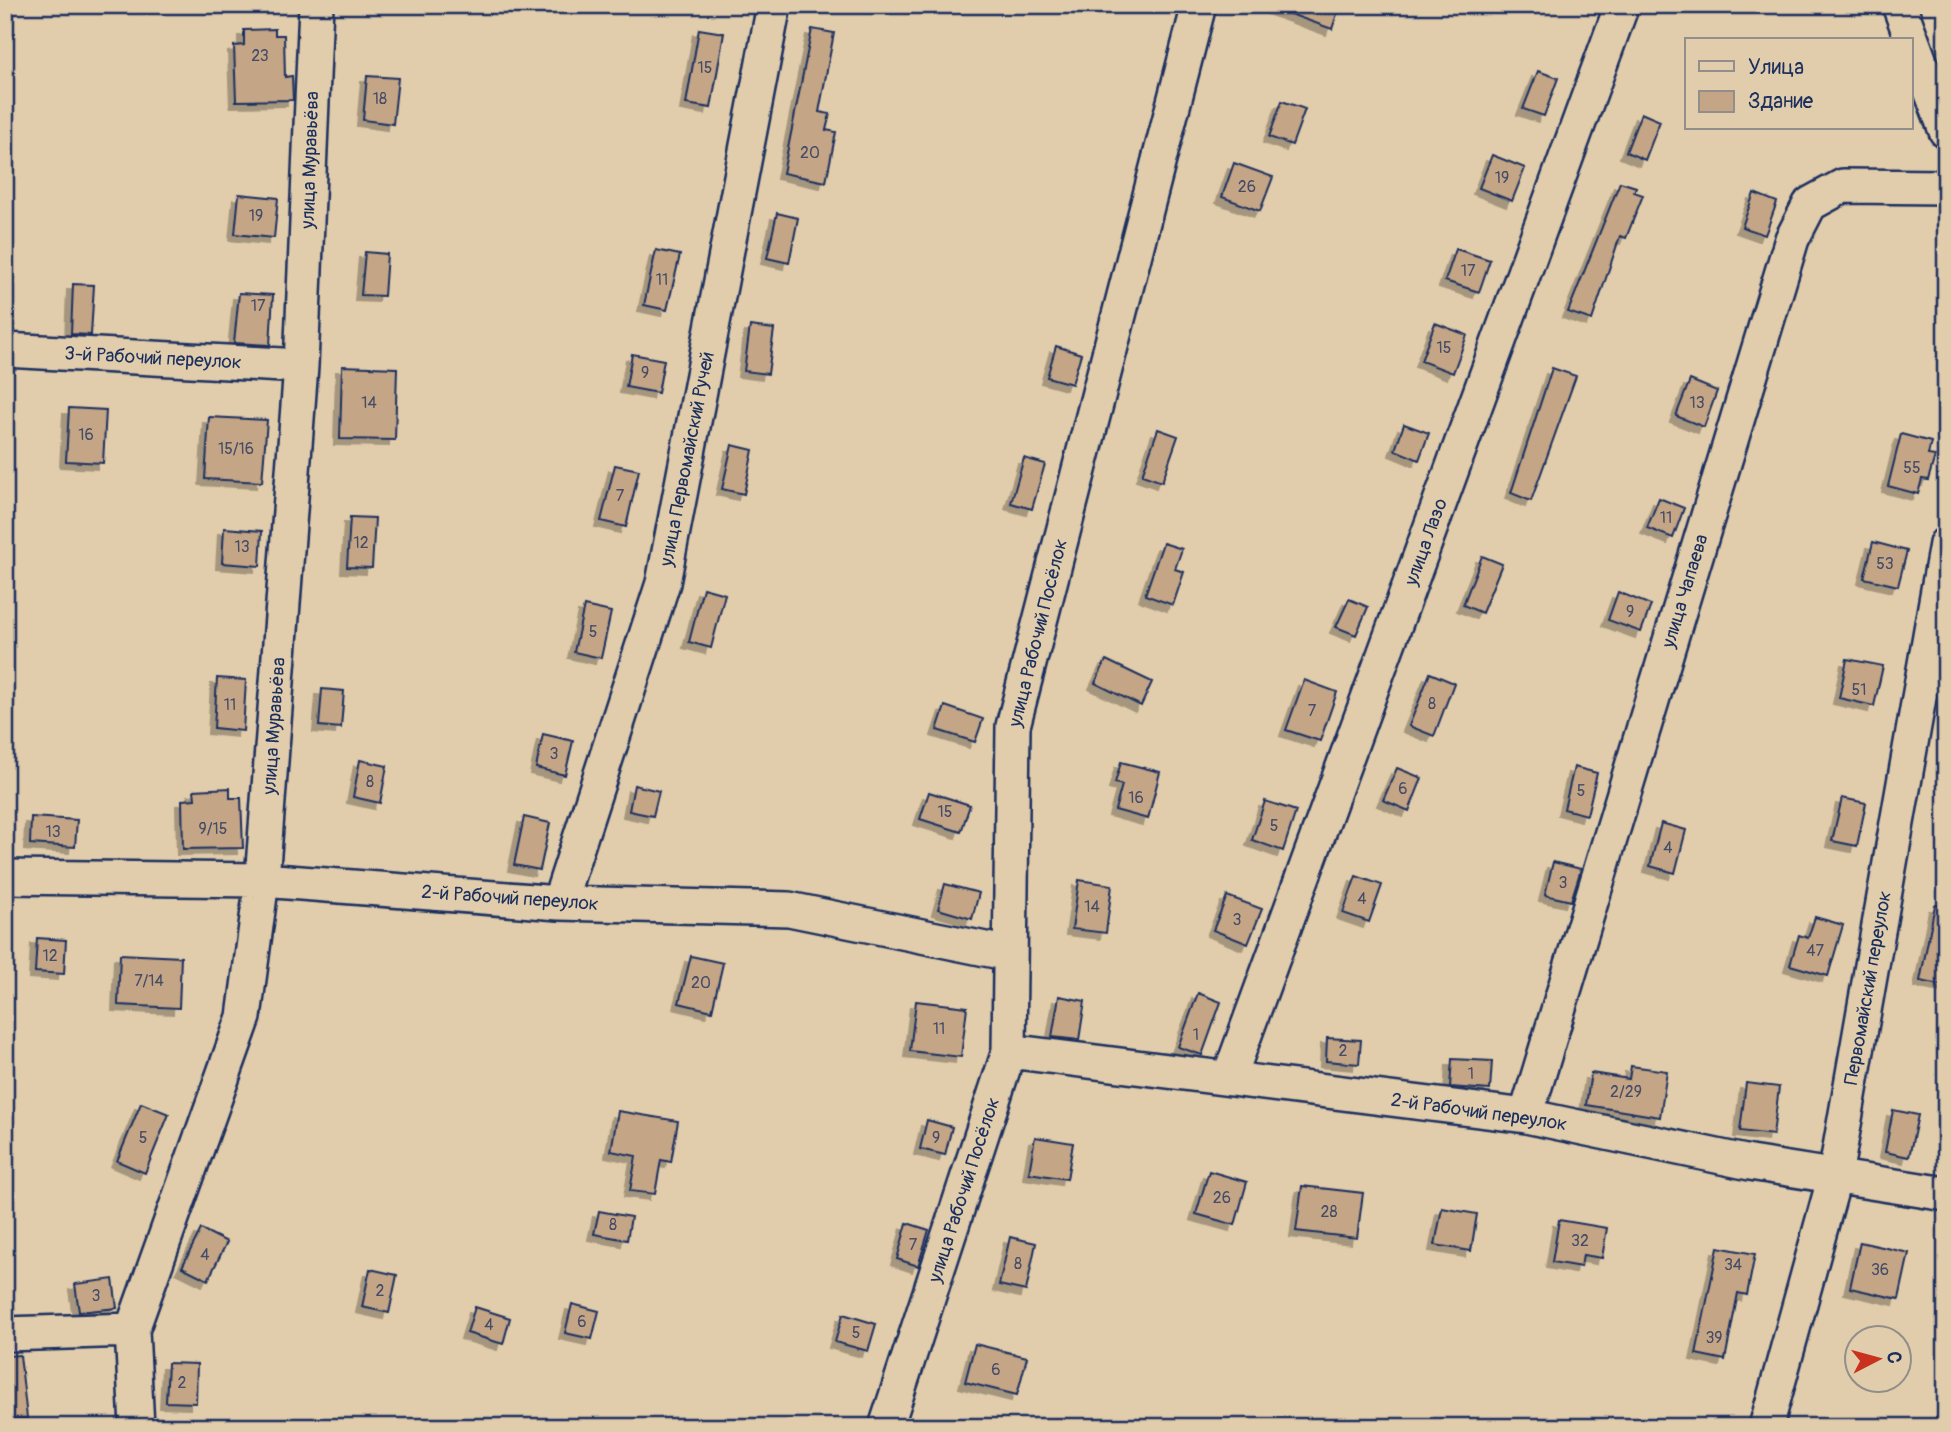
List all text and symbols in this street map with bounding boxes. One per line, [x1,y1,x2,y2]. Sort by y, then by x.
legend [1685,38,1912,130]
house number: 23 [251,46,269,66]
text: Улица [1748,54,1804,81]
house number: 15 [698,58,712,78]
text: Здание [1748,88,1814,115]
house number: 18 [373,89,387,109]
street label: улица Муравьёва [296,91,324,230]
house number: 20 [800,143,820,163]
house number: 19 [1495,168,1509,188]
house number: 26 [1238,177,1256,197]
house number: 19 [249,206,263,226]
house number: 17 [1461,261,1476,281]
house number: 11 [656,270,668,290]
house number: 17 [251,296,266,316]
house number: 15 [1437,338,1451,358]
street label: 3-й Рабочий переулок [64,341,242,375]
street label: улица Первомайский Ручей [654,350,720,569]
house number: 9 [641,363,649,383]
house number: 14 [361,393,377,413]
house number: 13 [1689,393,1705,413]
house number: 16 [78,425,94,445]
house number: 15/16 [218,439,254,459]
house number: 55 [1903,458,1921,478]
house number: 7 [616,486,625,506]
street label: улица Лазо [1399,495,1453,590]
house number: 11 [1660,508,1672,528]
street label: улица Чапаева [1656,531,1714,652]
house number: 12 [353,533,369,553]
street label: улица Рабочий Посёлок [1003,536,1073,731]
house number: 13 [234,537,250,557]
house number: 53 [1876,554,1894,574]
house number: 9 [1626,602,1634,622]
house number: 5 [589,622,597,642]
street label: улица Муравьёва [257,656,291,796]
house number: 51 [1852,680,1866,700]
house number: 8 [1428,694,1436,714]
house number: 11 [224,695,236,715]
house number: 7 [1308,701,1317,721]
house number: 3 [550,744,559,764]
house number: 8 [366,772,374,792]
house number: 6 [1398,779,1408,799]
house number: 5 [1577,781,1585,801]
house number: 16 [1128,788,1144,808]
house number: 15 [938,802,952,822]
house number: 5 [1270,816,1278,836]
house number: 9/15 [199,819,227,839]
house number: 13 [45,822,61,842]
house number: 4 [1663,838,1673,858]
house number: 3 [1559,873,1568,893]
street label: 2-й Рабочий переулок [421,880,600,916]
house number: 4 [1357,889,1367,909]
street label: Первомайский переулок [1839,889,1897,1087]
house number: 14 [1084,897,1100,917]
house number: 3 [1233,910,1242,930]
house number: 47 [1806,941,1824,961]
house number: 12 [42,946,58,966]
house number: 7/14 [134,971,164,991]
house number: 20 [691,973,711,993]
house number: 11 [933,1019,945,1039]
house number: 1 [1193,1025,1199,1045]
house number: 2 [1339,1041,1348,1061]
house number: 1 [1468,1064,1474,1084]
house number: 2/29 [1610,1082,1642,1102]
street label: 2-й Рабочий переулок [1389,1088,1569,1136]
street label: улица Рабочий Посёлок [922,1094,1005,1286]
house number: 5 [139,1128,147,1148]
house number: 9 [932,1128,940,1148]
house number: 26 [1213,1188,1231,1208]
house number: 28 [1320,1202,1338,1222]
house number: 8 [609,1215,617,1235]
house number: 32 [1571,1231,1589,1251]
house number: 7 [909,1235,918,1255]
house number: 4 [200,1245,210,1265]
house number: 8 [1014,1254,1022,1274]
house number: 34 [1724,1255,1742,1275]
house number: 36 [1871,1260,1889,1280]
house number: 2 [376,1281,385,1301]
house number: 3 [92,1286,101,1306]
house number: 6 [577,1312,587,1332]
house number: 4 [484,1315,494,1335]
house number: 5 [852,1323,860,1343]
north arrow [1842,1324,1912,1394]
house number: 39 [1705,1328,1723,1348]
text: С [1881,1350,1906,1365]
house number: 6 [991,1360,1001,1380]
house number: 2 [178,1373,187,1393]

